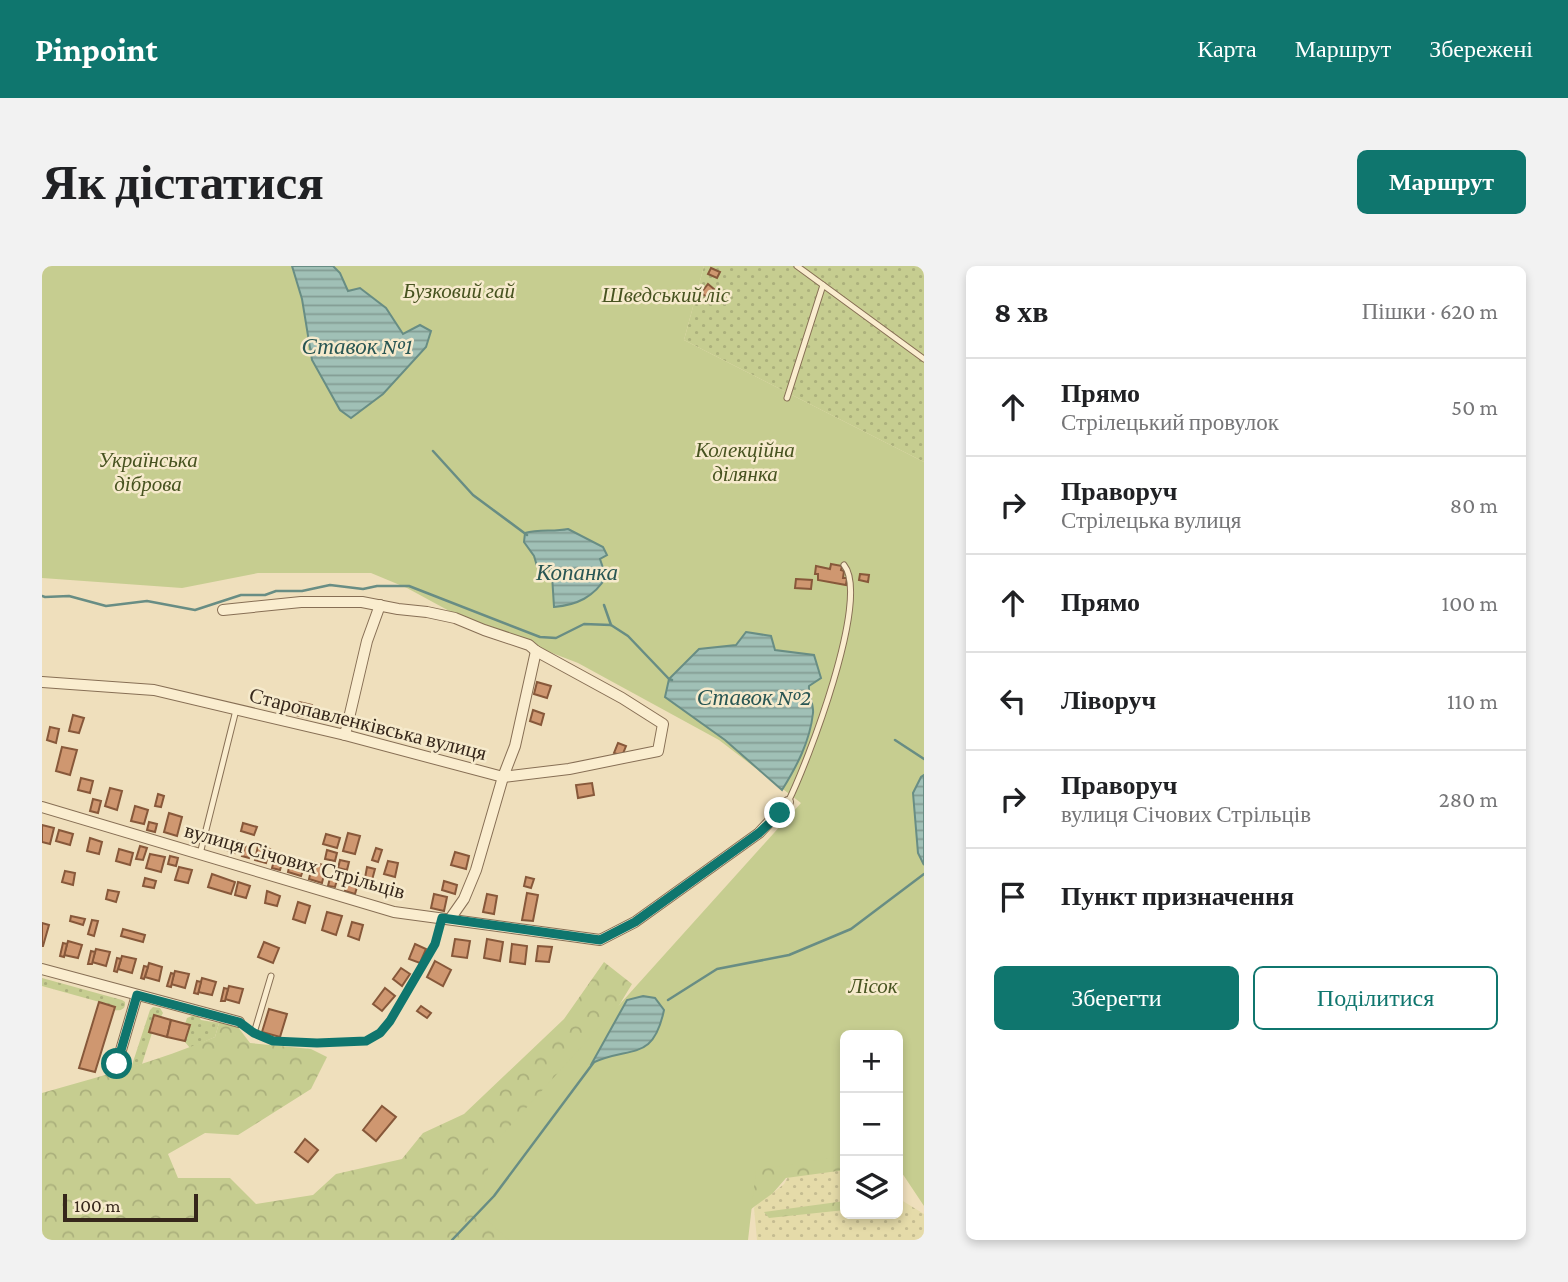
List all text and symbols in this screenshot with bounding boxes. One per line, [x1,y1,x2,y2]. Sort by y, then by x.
text: Pinpoint [35,31,158,68]
text: Карта [1197,35,1257,62]
text: Маршрут [1295,35,1391,62]
text: Збережені [1429,35,1533,62]
button: Маршрут [1357,150,1526,214]
text: Як дістатися [42,155,324,210]
park label: Бузковий гай [402,279,516,303]
park label: Шведський ліс [601,283,731,307]
text: 8 хв [994,295,1048,328]
text: Пішки · 620 m [1362,298,1498,324]
water label: Ставок №1 [301,333,413,359]
text: Прямо [1061,379,1140,408]
icon: ahead [994,388,1032,426]
text: 50 m [1451,394,1498,420]
text: Стрілецький провулок [1061,409,1279,435]
park label: Колекційна ділянка [694,438,795,486]
park label: Українська діброва [98,448,198,496]
text: Праворуч [1061,477,1177,506]
icon: right [994,486,1032,524]
text: 80 m [1450,492,1498,518]
text: Стрілецька вулиця [1061,507,1241,533]
water label: Копанка [535,559,618,585]
icon: ahead [994,584,1032,622]
text: Прямо [1061,588,1140,617]
text: 100 m [1442,590,1498,616]
icon: left [994,682,1032,720]
street label: Старопавленківська вулиця [247,683,490,765]
water label: Ставок №2 [697,684,811,710]
text: Ліворуч [1061,686,1156,715]
text: 110 m [1447,688,1498,714]
text: Праворуч [1061,771,1177,800]
icon: right [994,780,1032,818]
text: 280 m [1439,786,1498,812]
route end [764,797,795,828]
text: вулиця Січових Стрільців [1061,801,1311,827]
street label: вулиця Січових Стрільців [182,818,408,904]
icon: arrive [994,878,1032,916]
text: Пункт призначення [1061,882,1294,911]
button: Зберегти [994,966,1239,1030]
button: Поділитися [1253,966,1498,1030]
park label: Лісок [847,974,898,998]
map controls [840,1030,903,1219]
button: + [840,1030,903,1093]
route start [101,1048,132,1079]
button: − [840,1093,903,1156]
button: layers [840,1156,903,1219]
scale bar [63,1191,198,1223]
text: 100 m [74,1195,121,1216]

